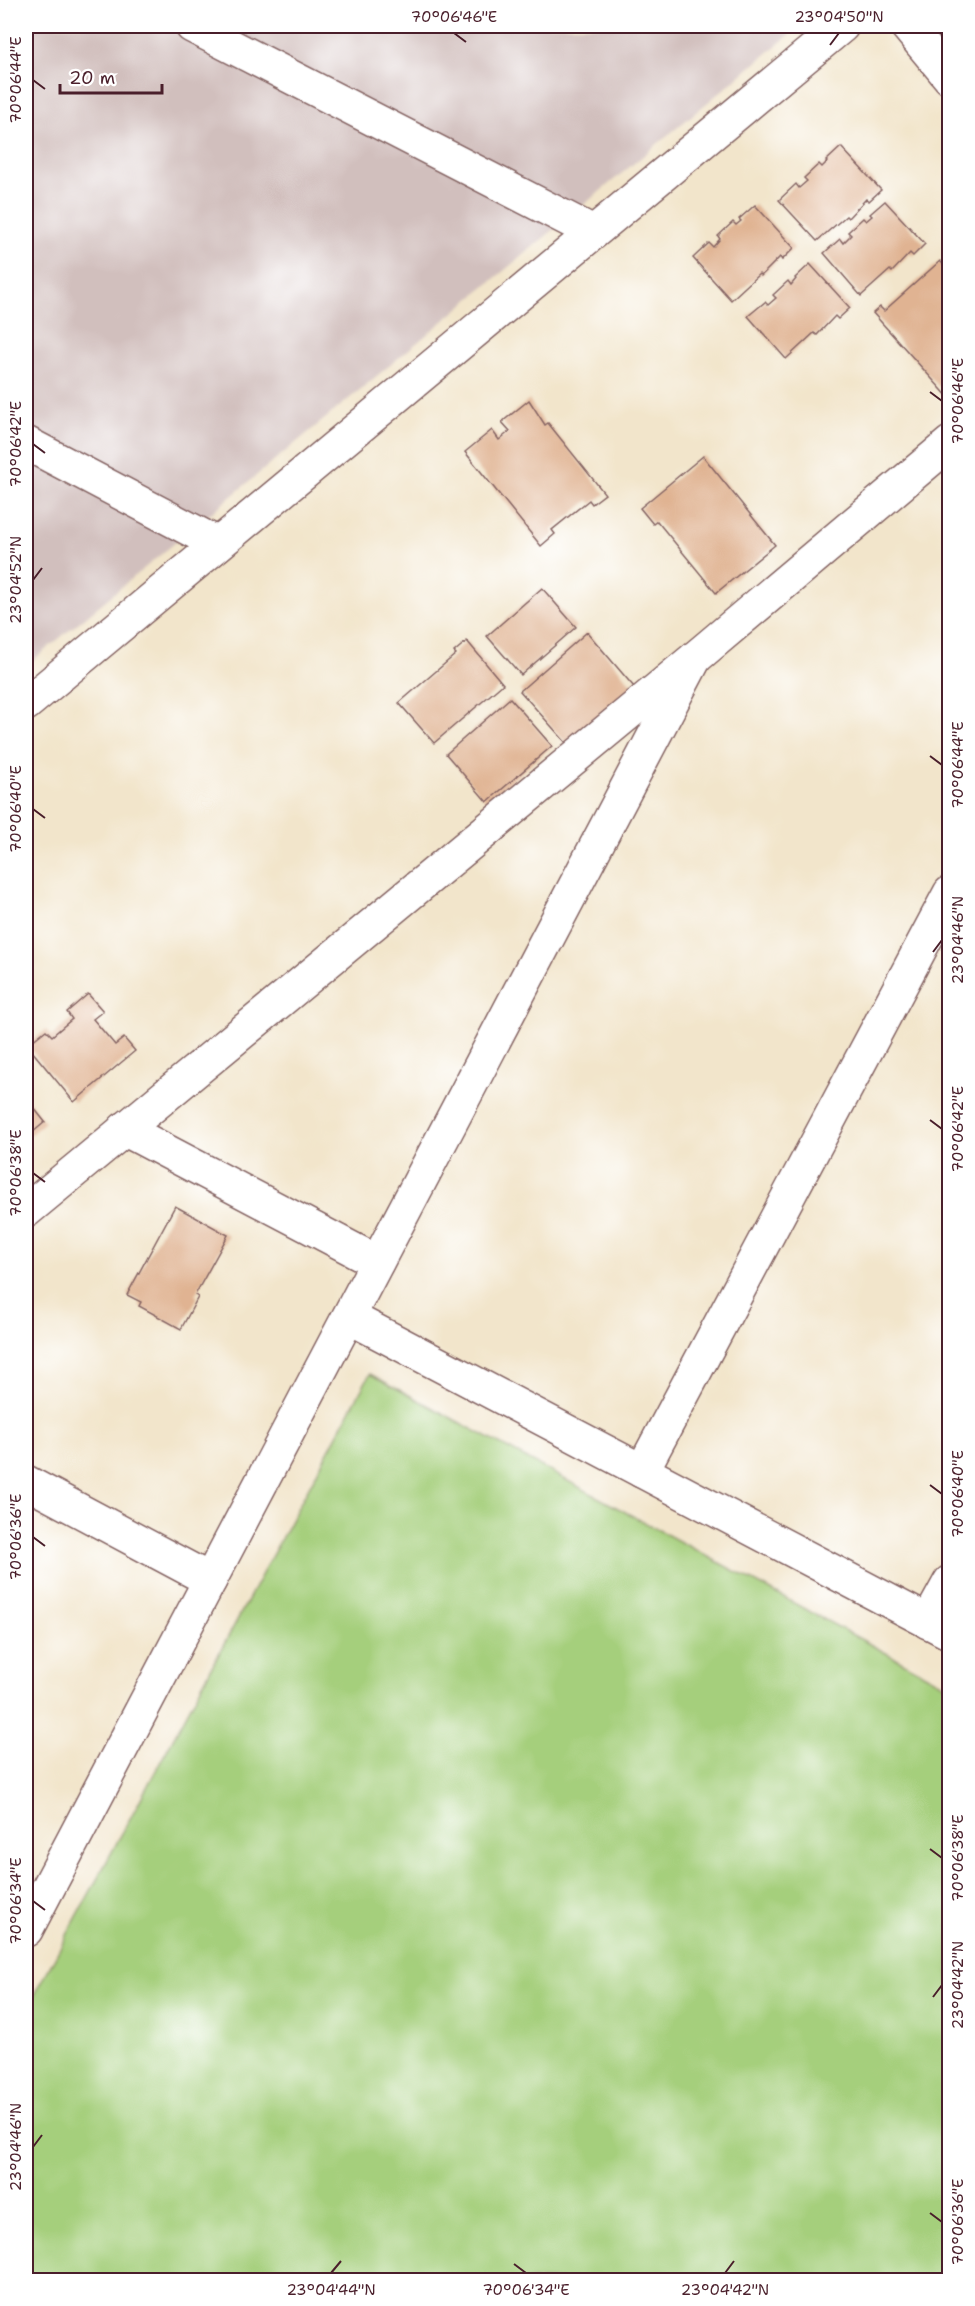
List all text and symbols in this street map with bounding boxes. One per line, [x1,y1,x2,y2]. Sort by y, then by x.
text: 70°06'46"E [411,7,497,27]
text: 23°04'50"N [794,7,884,27]
text: 70°06'44"E [6,36,26,124]
scale bar [60,57,162,95]
text: 20 m [69,66,115,90]
text: 70°06'46"E [948,358,968,444]
text: 70°06'42"E [6,401,26,487]
text: 23°04'52"N [6,536,26,624]
text: 70°06'44"E [948,721,968,809]
text: 70°06'40"E [6,765,26,853]
text: 23°04'46"N [948,896,968,984]
text: 70°06'42"E [948,1086,968,1172]
text: 70°06'38"E [6,1129,26,1217]
text: 70°06'40"E [948,1450,968,1538]
text: 70°06'36"E [6,1494,26,1580]
text: 70°06'38"E [948,1814,968,1902]
text: 70°06'34"E [6,1857,26,1945]
text: 23°04'42"N [948,1941,968,2029]
text: 23°04'46"N [6,2103,26,2191]
text: 70°06'36"E [948,2179,968,2265]
text: 23°04'44"N [286,2280,376,2300]
text: 70°06'34"E [482,2280,570,2300]
text: 23°04'42"N [681,2280,769,2300]

